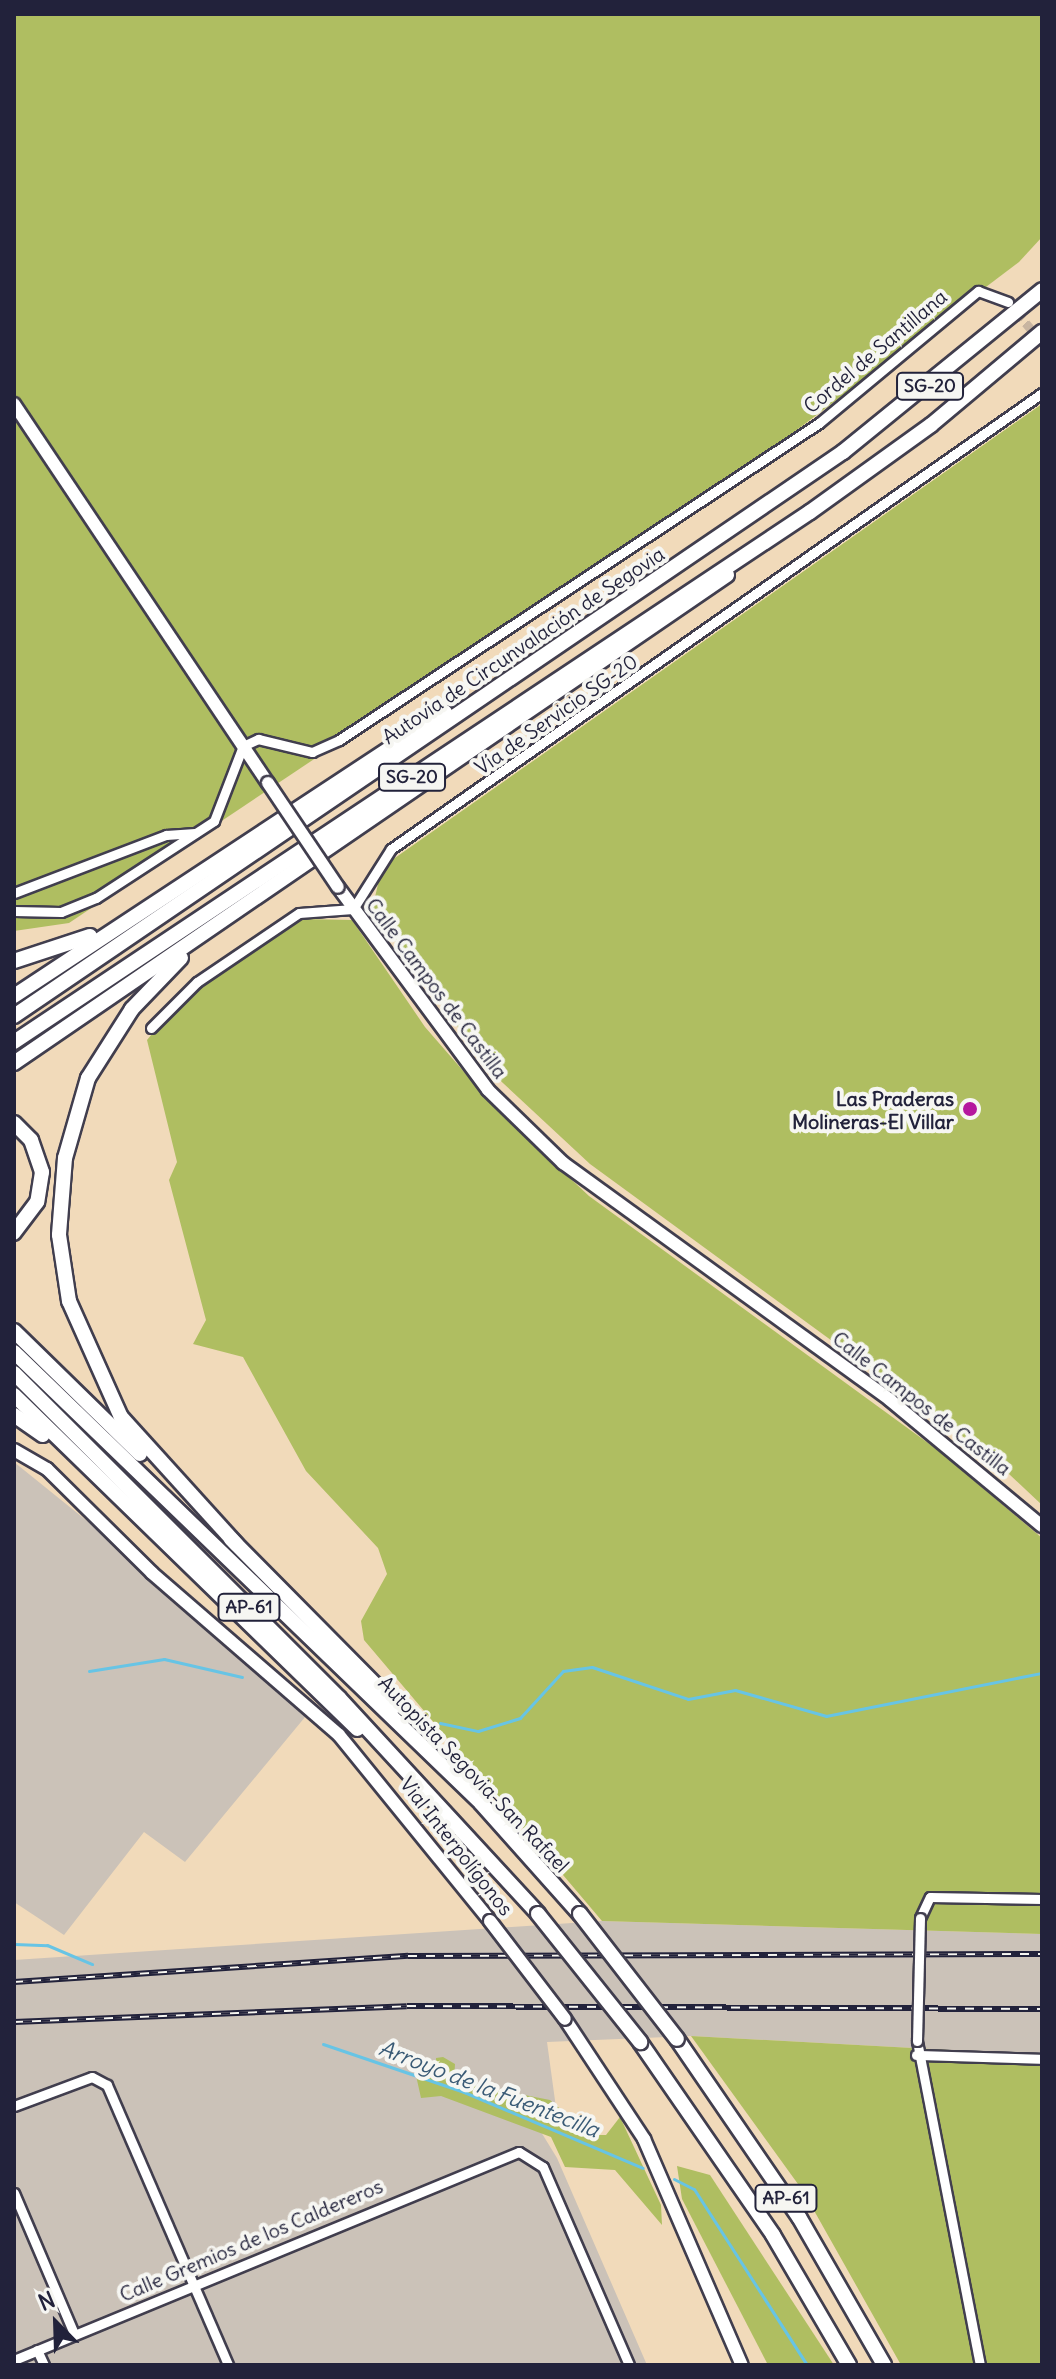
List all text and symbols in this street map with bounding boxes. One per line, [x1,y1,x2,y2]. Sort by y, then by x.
street label: Cordel de Santillana [799,284,951,418]
road number: SG-20 [896,372,964,400]
street label: Autovía de Circunvalación de Segovia [377,541,669,749]
street label: Vía de Servicio SG-20 [470,649,642,779]
road number: SG-20 [378,763,446,791]
street label: Calle Campos de Castilla [361,893,513,1083]
place label: Las Praderas Molineras-El Villar [792,1086,954,1133]
marker: Las Praderas Molineras-El Villar [961,1100,979,1118]
street label: Calle Campos de Castilla [828,1326,1016,1480]
road number: AP-61 [217,1593,281,1621]
street label: Autopista Segovia-San Rafael [374,1671,574,1877]
street label: Vial Interpolígonos [396,1772,518,1920]
water label: Arroyo de la Fuentecilla [375,2035,603,2143]
street label: Calle Gremios de los Caldereros [116,2174,386,2306]
road number: AP-61 [754,2184,818,2212]
north arrow [16,2283,96,2363]
text: N [34,2285,59,2317]

